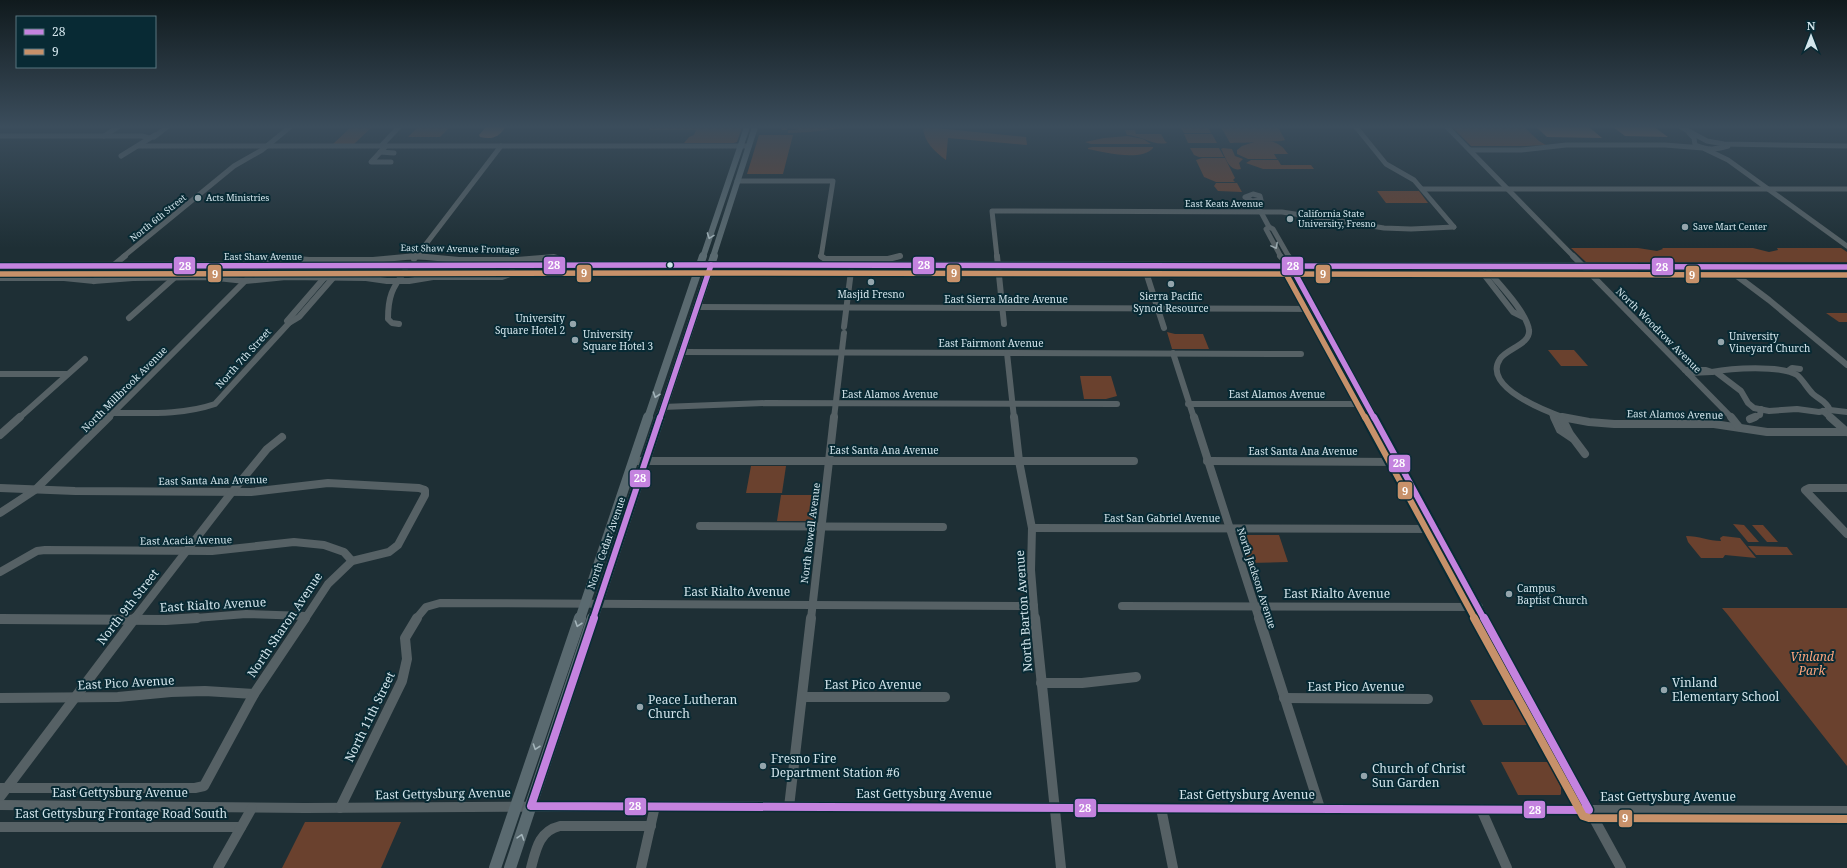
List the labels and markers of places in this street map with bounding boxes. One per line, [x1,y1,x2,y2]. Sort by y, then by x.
place label: Acts Ministries [206,191,269,204]
marker: Acts Ministries [193,193,203,203]
place label: California State University, Fresno [1298,207,1376,230]
marker: California State University, Fresno [1285,214,1295,224]
place label: Save Mart Center [1693,220,1768,233]
marker: Save Mart Center [1680,222,1690,232]
unlabelled marker [665,260,675,270]
marker: Masjid Fresno [866,277,876,287]
marker: Sierra Pacific Synod Resource [1166,279,1176,289]
place label: Masjid Fresno [837,287,905,301]
place label: Sierra Pacific Synod Resource [1133,289,1209,315]
place label: University Square Hotel 2 [495,311,565,337]
marker: University Square Hotel 2 [568,319,578,329]
place label: University Square Hotel 3 [583,327,653,353]
place label: University Vineyard Church [1729,329,1811,355]
marker: University Square Hotel 3 [570,335,580,345]
marker: University Vineyard Church [1716,337,1726,347]
place label: Campus Baptist Church [1517,581,1588,607]
marker: Campus Baptist Church [1504,589,1514,599]
place label: Vinland Elementary School [1672,674,1780,705]
marker: Vinland Elementary School [1659,685,1669,695]
place label: Peace Lutheran Church [648,691,737,722]
marker: Peace Lutheran Church [635,702,645,712]
place label: Fresno Fire Department Station #6 [771,750,900,781]
place label: Church of Christ Sun Garden [1372,760,1466,791]
marker: Fresno Fire Department Station #6 [758,761,768,771]
marker: Church of Christ Sun Garden [1359,771,1369,781]

